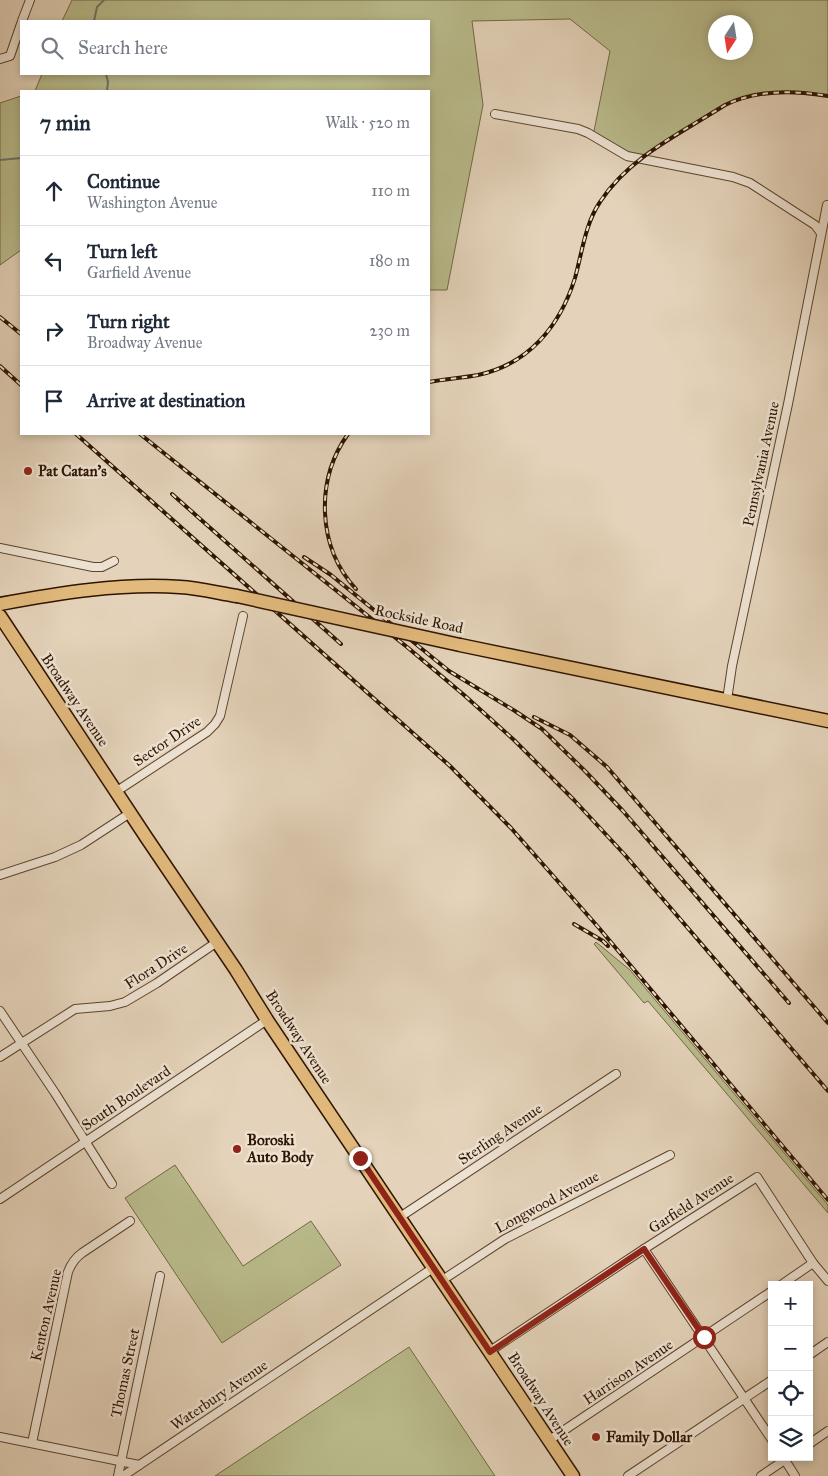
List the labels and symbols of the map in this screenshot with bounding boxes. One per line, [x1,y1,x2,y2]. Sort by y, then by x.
north arrow [708,15,753,60]
street label: Pennsylvania Avenue [739,400,783,528]
place label: Pat Catan's [38,462,107,480]
marker: Pat Catan's [22,465,34,477]
street label: Rockside Road [373,601,465,637]
street label: Broadway Avenue [37,650,113,750]
street label: Sector Drive [130,712,204,770]
street label: Flora Drive [121,939,191,993]
street label: Broadway Avenue [262,987,336,1087]
street label: South Boulevard [78,1061,174,1134]
street label: Sterling Avenue [455,1099,545,1169]
place label: Boroski Auto Body [246,1131,314,1167]
marker: Boroski Auto Body [231,1143,243,1155]
route end [349,1147,372,1170]
street label: Longwood Avenue [492,1167,602,1237]
street label: Garfield Avenue [645,1169,737,1237]
street label: Kenton Avenue [27,1267,65,1363]
street label: Thomas Street [107,1326,143,1419]
route start [693,1326,716,1349]
street label: Harrison Avenue [580,1335,676,1409]
street label: Broadway Avenue [504,1349,578,1449]
street label: Waterbury Avenue [167,1356,271,1434]
place label: Family Dollar [606,1428,692,1447]
marker: Family Dollar [590,1431,602,1443]

